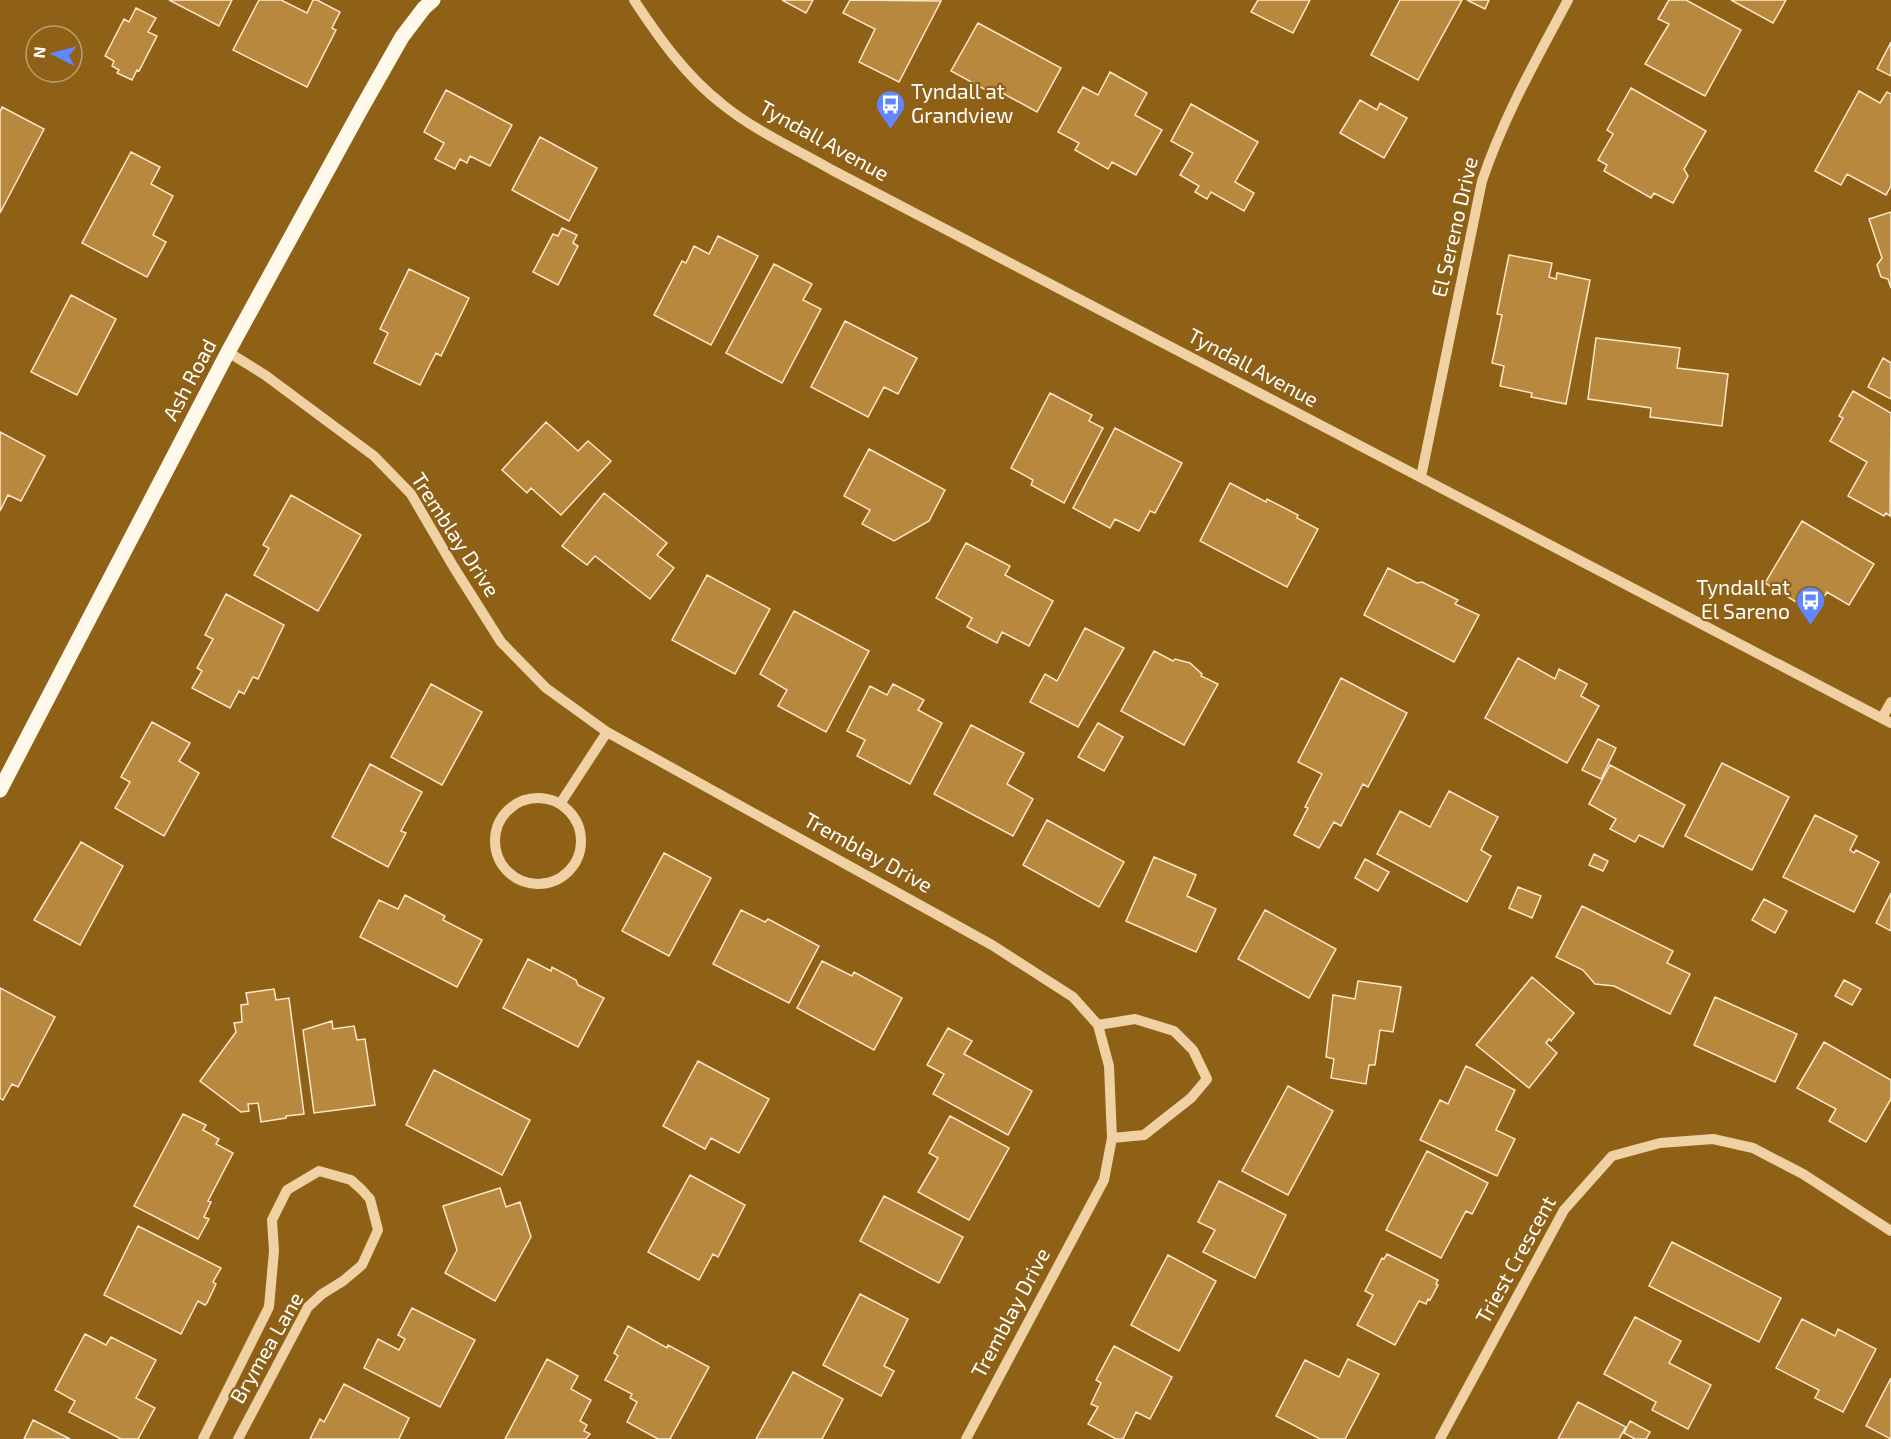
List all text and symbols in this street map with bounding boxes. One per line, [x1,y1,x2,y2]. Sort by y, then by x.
north arrow [24,24,84,84]
text: N [29,46,49,59]
place label: Tyndall at Grandview [911,78,1013,127]
bus stop icon: Tyndall at Grandview [874,88,906,130]
street label: Tyndall Avenue [756,94,894,186]
street label: El Sereno Drive [1425,154,1482,299]
street label: Tyndall Avenue [1184,322,1323,412]
street label: Ash Road [157,334,221,424]
street label: Tremblay Drive [407,467,506,601]
place label: Tyndall at El Sareno [1696,574,1790,623]
bus stop icon: Tyndall at El Sareno [1795,584,1827,626]
street label: Tremblay Drive [800,806,937,897]
street label: Triest Crescent [1469,1191,1560,1327]
street label: Tremblay Drive [965,1243,1054,1381]
street label: Brymea Lane [224,1287,308,1407]

